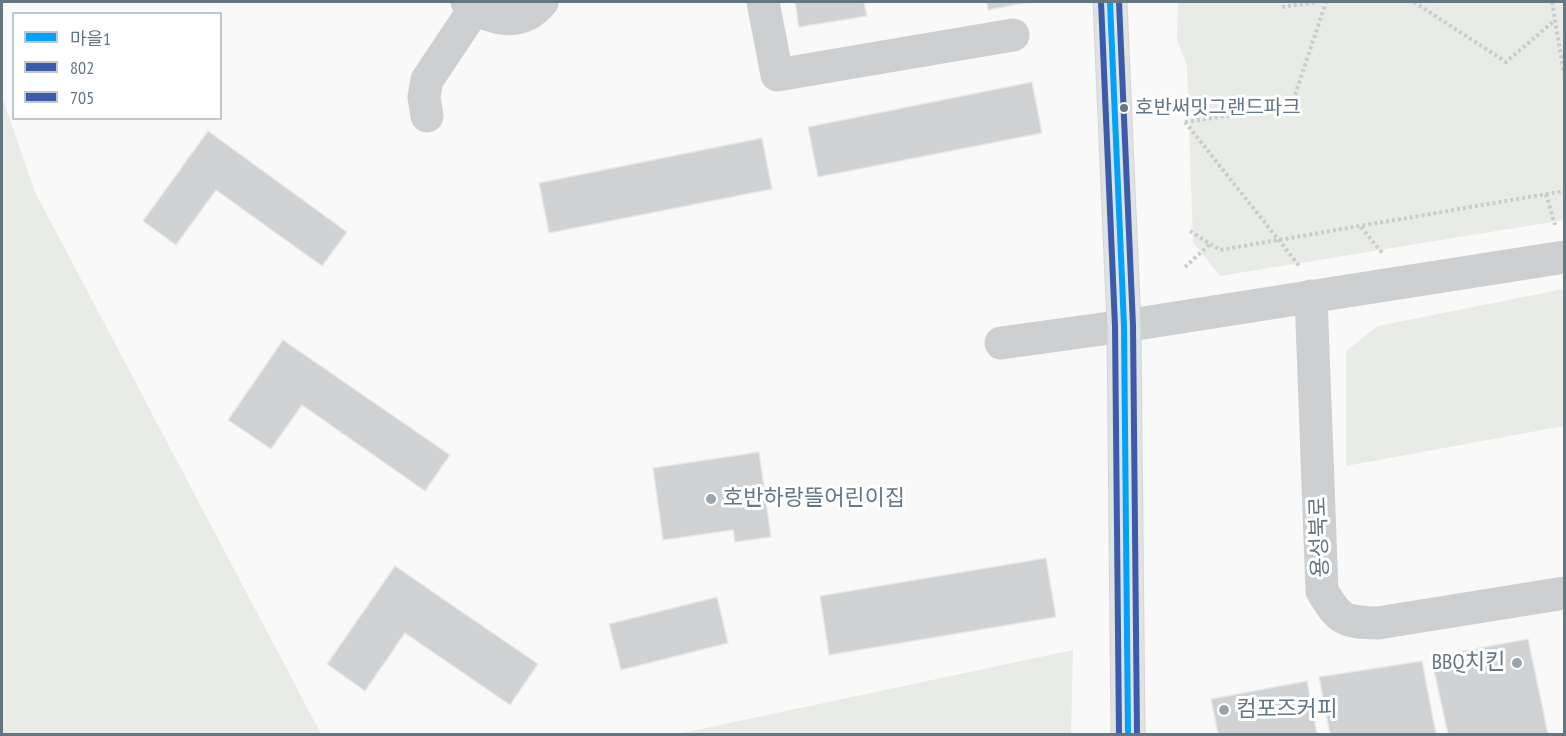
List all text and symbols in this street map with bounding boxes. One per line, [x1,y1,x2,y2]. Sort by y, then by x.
legend [12,12,222,120]
text: 마을1 [70,27,111,50]
text: 802 [70,56,94,79]
text: 705 [70,86,94,109]
place label: 호반써밋그랜드파크 [1135,96,1301,120]
marker: 호반써밋그랜드파크 [1118,102,1130,114]
place label: 호반하랑뜰어린이집 [723,486,905,512]
marker: 호반하랑뜰어린이집 [704,492,718,506]
street label: 용성북로 [1305,496,1335,578]
place label: BBQ치킨 [1432,650,1505,676]
marker: BBQ치킨 [1510,656,1524,670]
place label: 컴포즈커피 [1236,697,1337,723]
marker: 컴포즈커피 [1217,703,1231,717]

